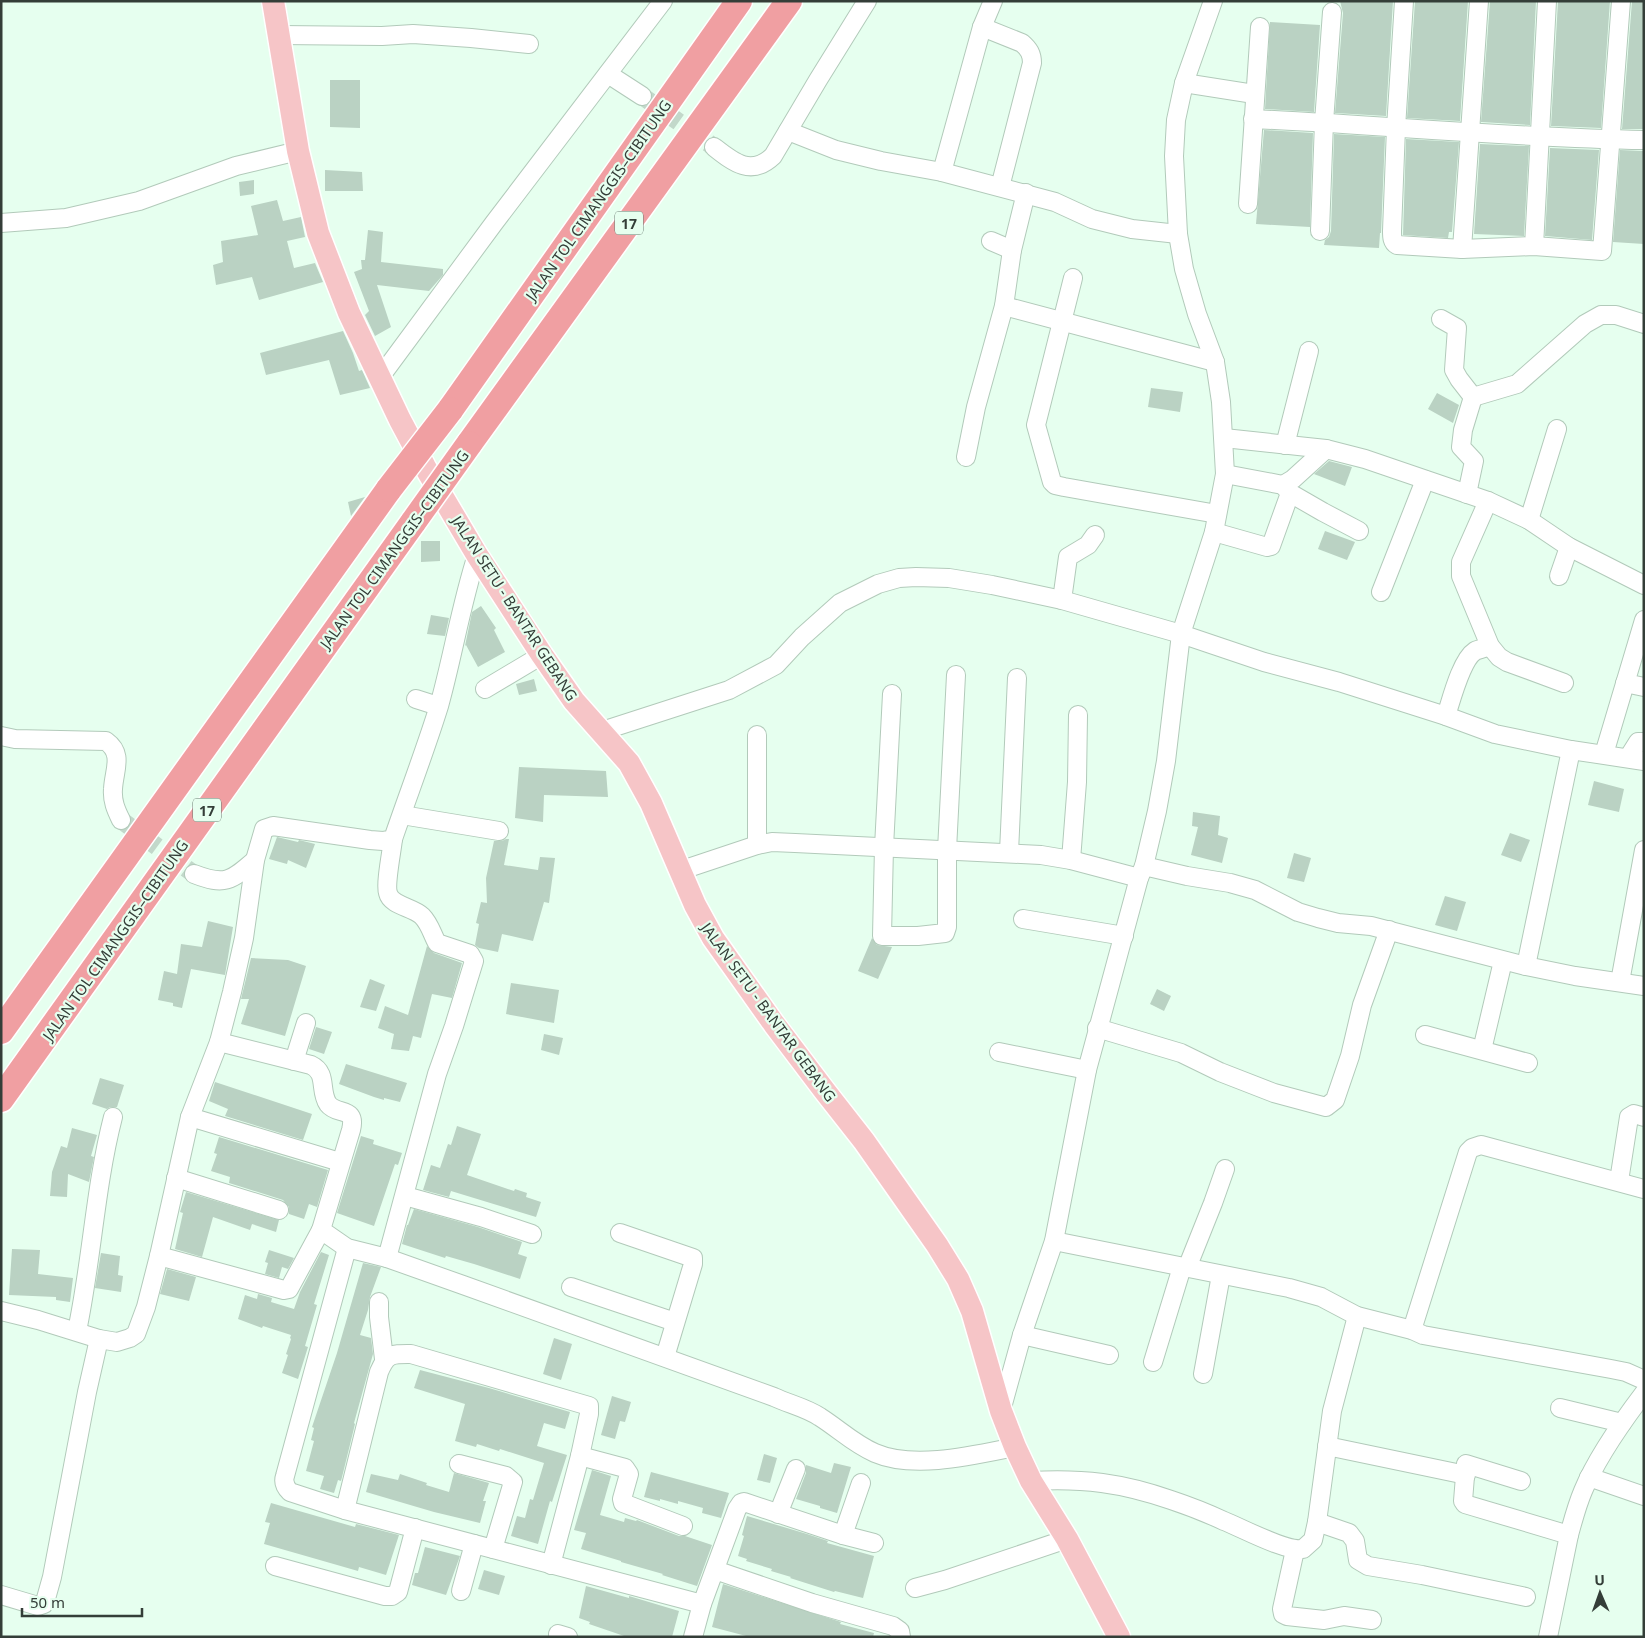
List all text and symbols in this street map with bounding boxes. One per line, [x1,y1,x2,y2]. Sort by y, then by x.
street label: JALAN TOL CIMANGGIS–CIBITUNG [520,96,675,306]
road number: 17 [615,212,643,234]
street label: JALAN TOL CIMANGGIS–CIBITUNG [314,446,473,654]
street label: JALAN SETU - BANTAR GEBANG [447,510,582,704]
road number: 17 [193,798,221,822]
street label: JALAN TOL CIMANGGIS–CIBITUNG [37,836,192,1046]
street label: JALAN SETU - BANTAR GEBANG [696,917,841,1106]
north arrow [1575,1568,1625,1618]
text: U [1594,1570,1605,1589]
scale bar [22,1586,142,1618]
text: 50 m [30,1592,65,1612]

